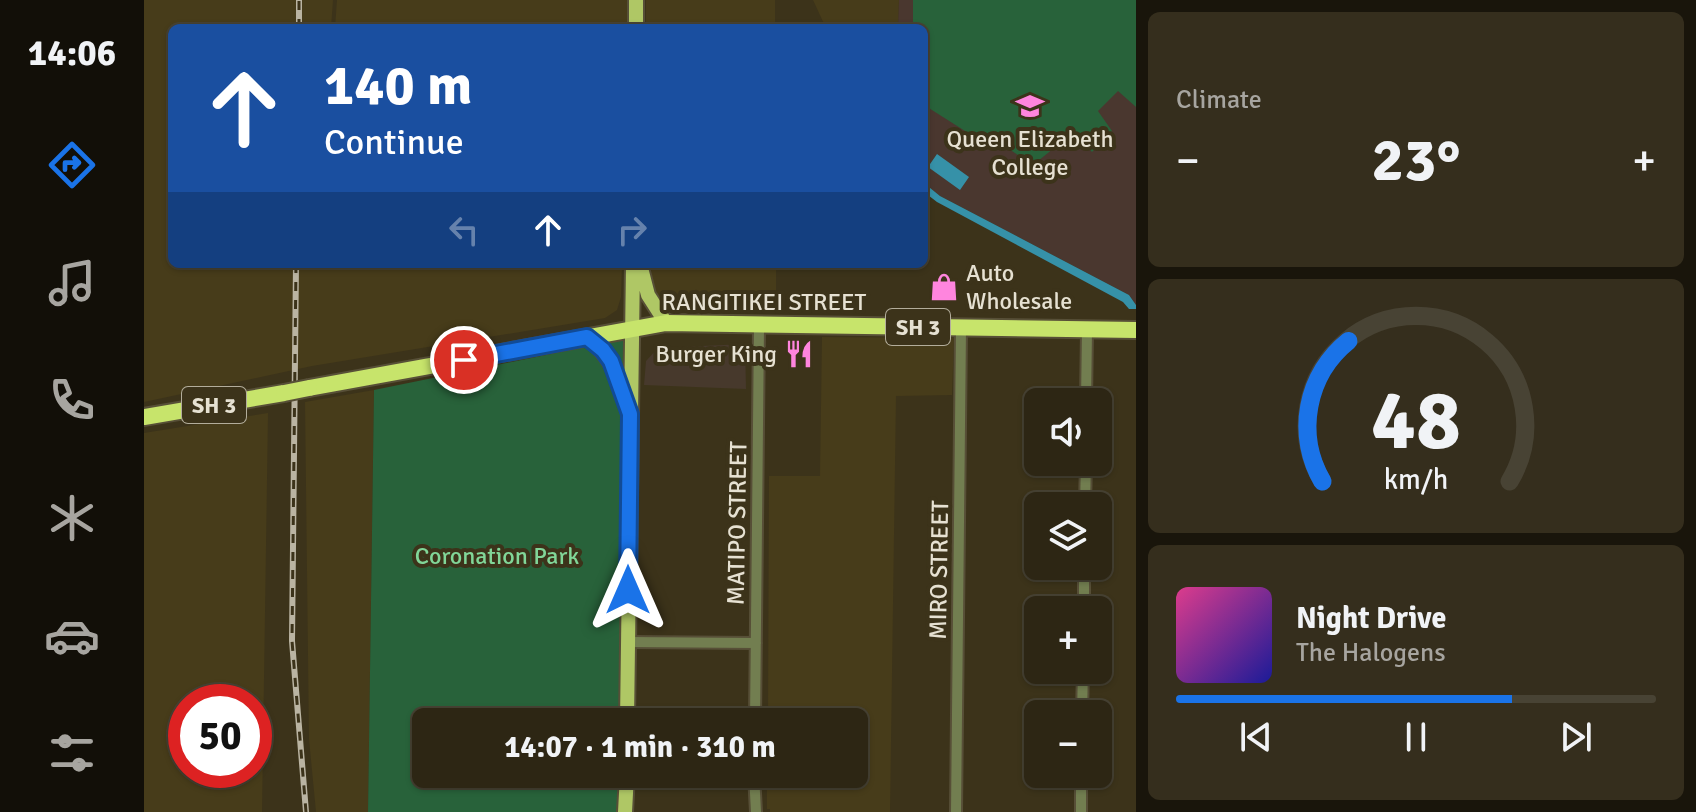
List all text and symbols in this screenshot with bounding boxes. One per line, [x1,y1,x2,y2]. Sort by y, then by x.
text: 14:06 [28,31,116,76]
text: 140 m [324,51,472,120]
icon: ahead [192,56,296,160]
text: Climate [1176,84,1262,116]
school or university icon: Queen Elizabeth College [1015,91,1045,121]
text: Continue [324,120,464,165]
place label: Queen Elizabeth College [946,124,1114,182]
text: 23° [1372,124,1460,198]
text: − [1176,134,1200,188]
text: + [1632,134,1656,188]
icon: directions [44,137,100,193]
icon: left [442,208,486,252]
icon: ahead [526,208,570,252]
icon: right [610,208,654,252]
icon: music [44,255,100,311]
place label: Auto Wholesale [966,258,1072,316]
shop icon: Auto Wholesale [929,272,959,302]
street label: RANGITIKEI STREET [662,287,867,317]
road number: SH 3 [886,309,950,345]
pin [430,326,498,394]
icon: arrive [442,338,486,382]
place label: Burger King [655,339,777,369]
restaurant icon: Burger King [784,339,814,369]
text: 48 [1371,370,1461,472]
icon: phone [44,372,100,428]
road number: SH 3 [182,387,246,423]
map controls [1024,388,1112,788]
button: sound [1024,388,1112,476]
street label: MATIPO STREET [721,441,753,605]
text: km/h [1384,462,1448,497]
icon: climate [44,490,100,546]
button: layers [1024,492,1112,580]
street label: MIRO STREET [923,500,955,640]
park label: Coronation Park [415,541,579,571]
position arrow [586,548,670,632]
button: + [1024,596,1112,684]
text: Night Drive [1296,600,1446,637]
icon: car [44,608,100,664]
text: The Halogens [1296,637,1446,669]
speed limit sign: 50 [168,684,272,788]
button: − [1024,700,1112,788]
icon: previous [1234,715,1278,759]
icon: pause [1394,715,1438,759]
icon: next [1554,715,1598,759]
icon: filters [44,725,100,781]
text: 14:07 · 1 min · 310 m [504,729,776,766]

